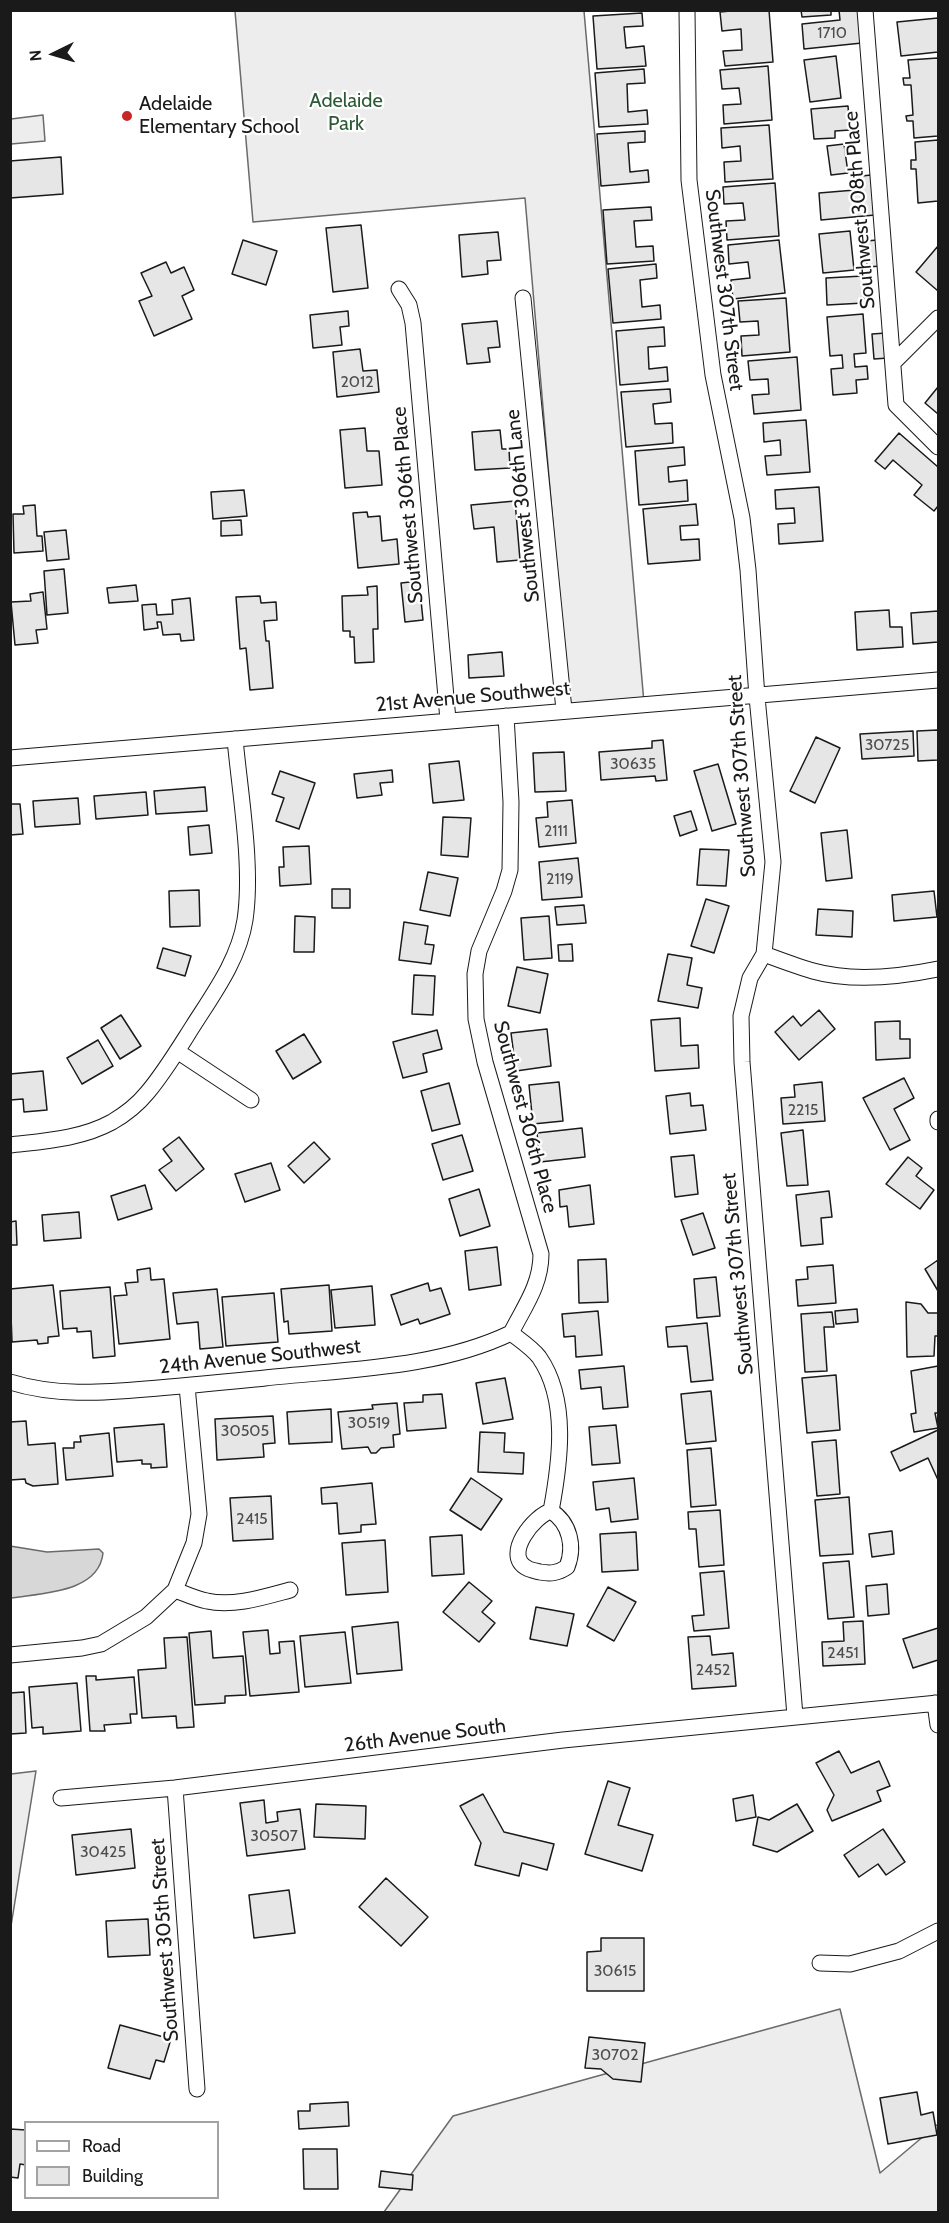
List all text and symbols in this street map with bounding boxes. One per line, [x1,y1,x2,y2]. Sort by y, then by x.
house number: 1710 [817,23,847,43]
north arrow [24,24,84,84]
text: N [26,49,46,62]
park label: Adelaide Park [309,89,383,136]
place label: Adelaide Elementary School [139,92,299,139]
marker: Adelaide Elementary School [120,109,134,123]
street label: Southwest 308th Place [839,110,881,310]
street label: Southwest 307th Street [700,188,748,392]
house number: 2012 [340,372,374,392]
street label: Southwest 306th Place [387,405,429,605]
street label: Southwest 306th Lane [501,408,545,604]
street label: Southwest 307th Street [723,674,761,878]
street label: 21st Avenue Southwest [375,677,571,717]
house number: 30725 [865,735,909,755]
house number: 30635 [610,754,656,774]
house number: 2111 [544,821,568,841]
house number: 2119 [546,869,574,889]
street label: Southwest 306th Place [488,1018,562,1216]
house number: 2215 [788,1100,818,1120]
street label: Southwest 307th Street [717,1172,759,1376]
street label: 24th Avenue Southwest [158,1334,362,1380]
house number: 30519 [348,1413,390,1433]
house number: 30505 [221,1421,269,1441]
house number: 2415 [236,1509,268,1529]
house number: 2451 [827,1643,859,1663]
house number: 2452 [696,1660,730,1680]
street label: 26th Avenue South [343,1714,507,1758]
house number: 30507 [250,1826,298,1846]
street label: Southwest 305th Street [146,1838,184,2042]
house number: 30425 [80,1842,126,1862]
house number: 30615 [594,1961,636,1981]
house number: 30702 [591,2045,639,2065]
legend [24,2121,219,2199]
text: Road [82,2135,121,2157]
text: Building [82,2165,143,2187]

